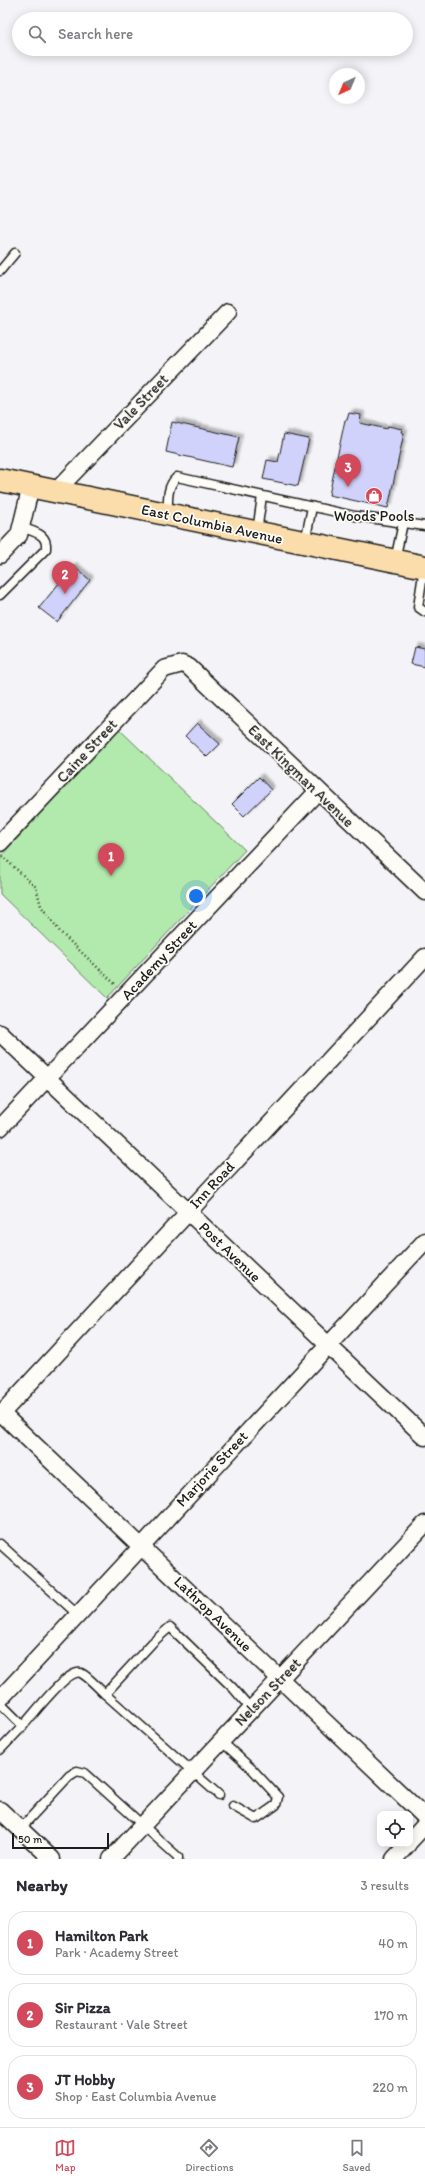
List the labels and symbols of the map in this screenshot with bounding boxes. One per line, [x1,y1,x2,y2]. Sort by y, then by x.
north arrow [329,68,365,104]
street label: Vale Street [110,370,172,434]
pin: 3 [335,454,361,487]
shop icon: Woods Pools [364,486,384,506]
street label: East Columbia Avenue [140,500,284,548]
place label: Woods Pools [334,507,415,525]
pin: 2 [52,561,78,594]
street label: Caine Street [53,715,121,787]
street label: East Kingman Avenue [244,721,358,831]
pin: 1 [98,843,124,876]
your location [186,886,206,906]
street label: Academy Street [117,916,201,1004]
street label: Inn Road [186,1158,238,1212]
street label: Post Avenue [195,1218,265,1286]
street label: Marjorie Street [172,1427,252,1511]
street label: Lathrop Avenue [170,1572,256,1656]
street label: Nelson Street [231,1654,305,1730]
scale bar [12,1831,109,1850]

